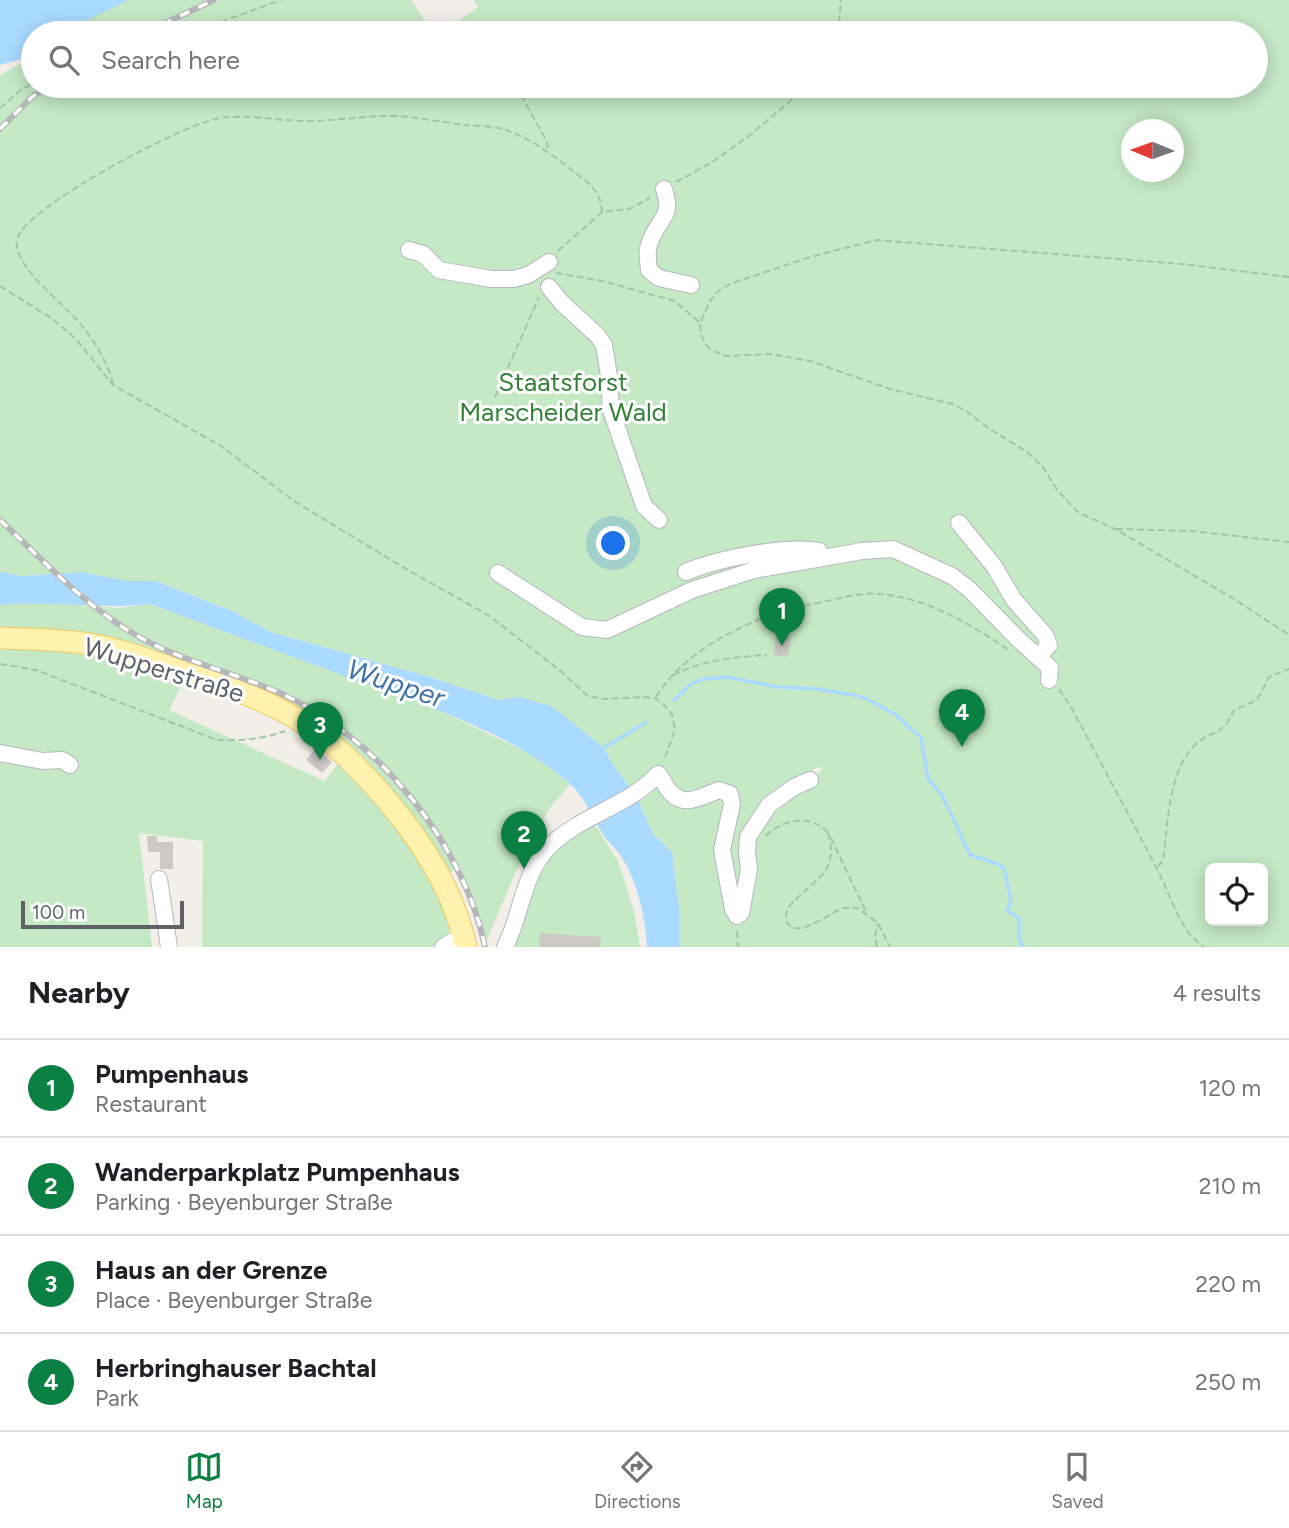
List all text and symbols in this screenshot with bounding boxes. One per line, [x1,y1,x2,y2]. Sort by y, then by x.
search box [21,21,1268,98]
icon: search [45,41,83,79]
text: Search here [101,44,240,76]
north arrow [1121,119,1184,182]
park label: Staatsforst Marscheider Wald [459,366,667,428]
your location [596,526,630,560]
pin: 1 [759,588,805,646]
street label: Wupperstraße [80,630,248,710]
water label: Wupper [343,651,450,715]
pin: 4 [939,689,985,747]
pin: 3 [297,702,343,760]
pin: 2 [501,811,547,869]
map controls [1205,863,1268,926]
button: locate [1205,863,1268,926]
scale bar [21,898,184,930]
text: 100 m [32,901,85,924]
text: Nearby [28,974,130,1011]
text: 4 results [1173,979,1261,1007]
text: Pumpenhaus [95,1058,248,1090]
text: 1 [46,1074,56,1102]
text: 120 m [1199,1074,1261,1102]
text: Restaurant [95,1090,207,1118]
text: Wanderparkplatz Pumpenhaus [95,1156,460,1188]
text: 2 [44,1172,58,1200]
text: 210 m [1199,1172,1261,1200]
text: Parking · Beyenburger Straße [95,1188,393,1216]
text: Haus an der Grenze [95,1254,327,1286]
text: 3 [45,1270,57,1298]
text: 220 m [1195,1270,1261,1298]
text: Place · Beyenburger Straße [95,1286,372,1314]
text: Herbringhauser Bachtal [95,1352,377,1384]
text: 4 [44,1368,58,1396]
text: 250 m [1195,1368,1261,1396]
text: Park [95,1384,139,1412]
tab: Map [185,1448,223,1513]
tab: Directions [594,1448,681,1513]
tab: Saved [1051,1448,1104,1513]

